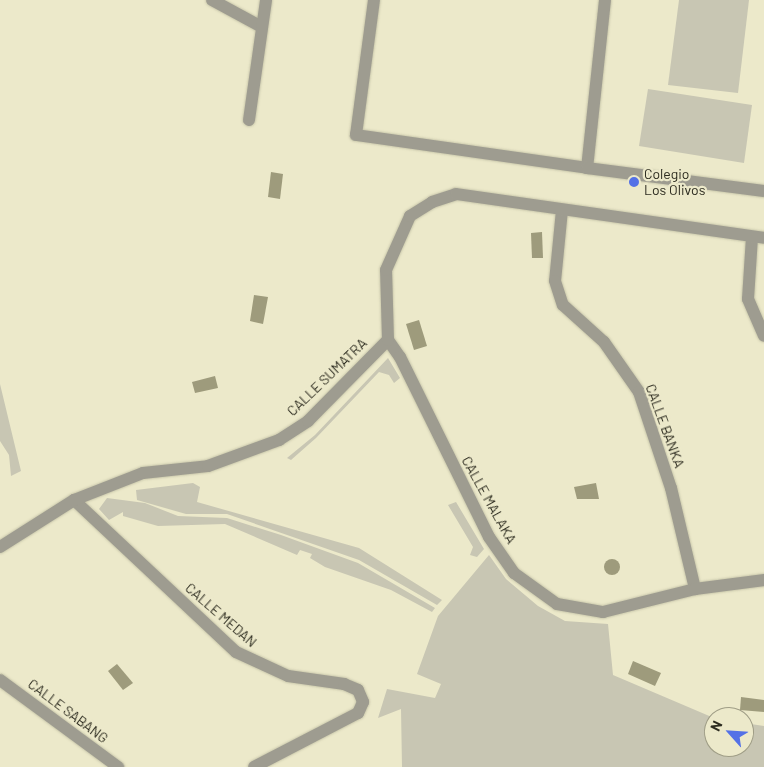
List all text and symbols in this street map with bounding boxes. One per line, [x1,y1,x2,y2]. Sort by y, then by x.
place label: Colegio Los Olivos [644,166,705,198]
marker: Colegio Los Olivos [628,176,640,188]
street label: CALLE SUMATRA [284,335,370,419]
street label: CALLE BANKA [642,382,688,470]
street label: CALLE MALAKA [458,453,520,547]
street label: CALLE MEDAN [182,579,260,651]
street label: CALLE SABANG [25,675,111,747]
north arrow [704,707,754,757]
text: N [706,718,726,734]

